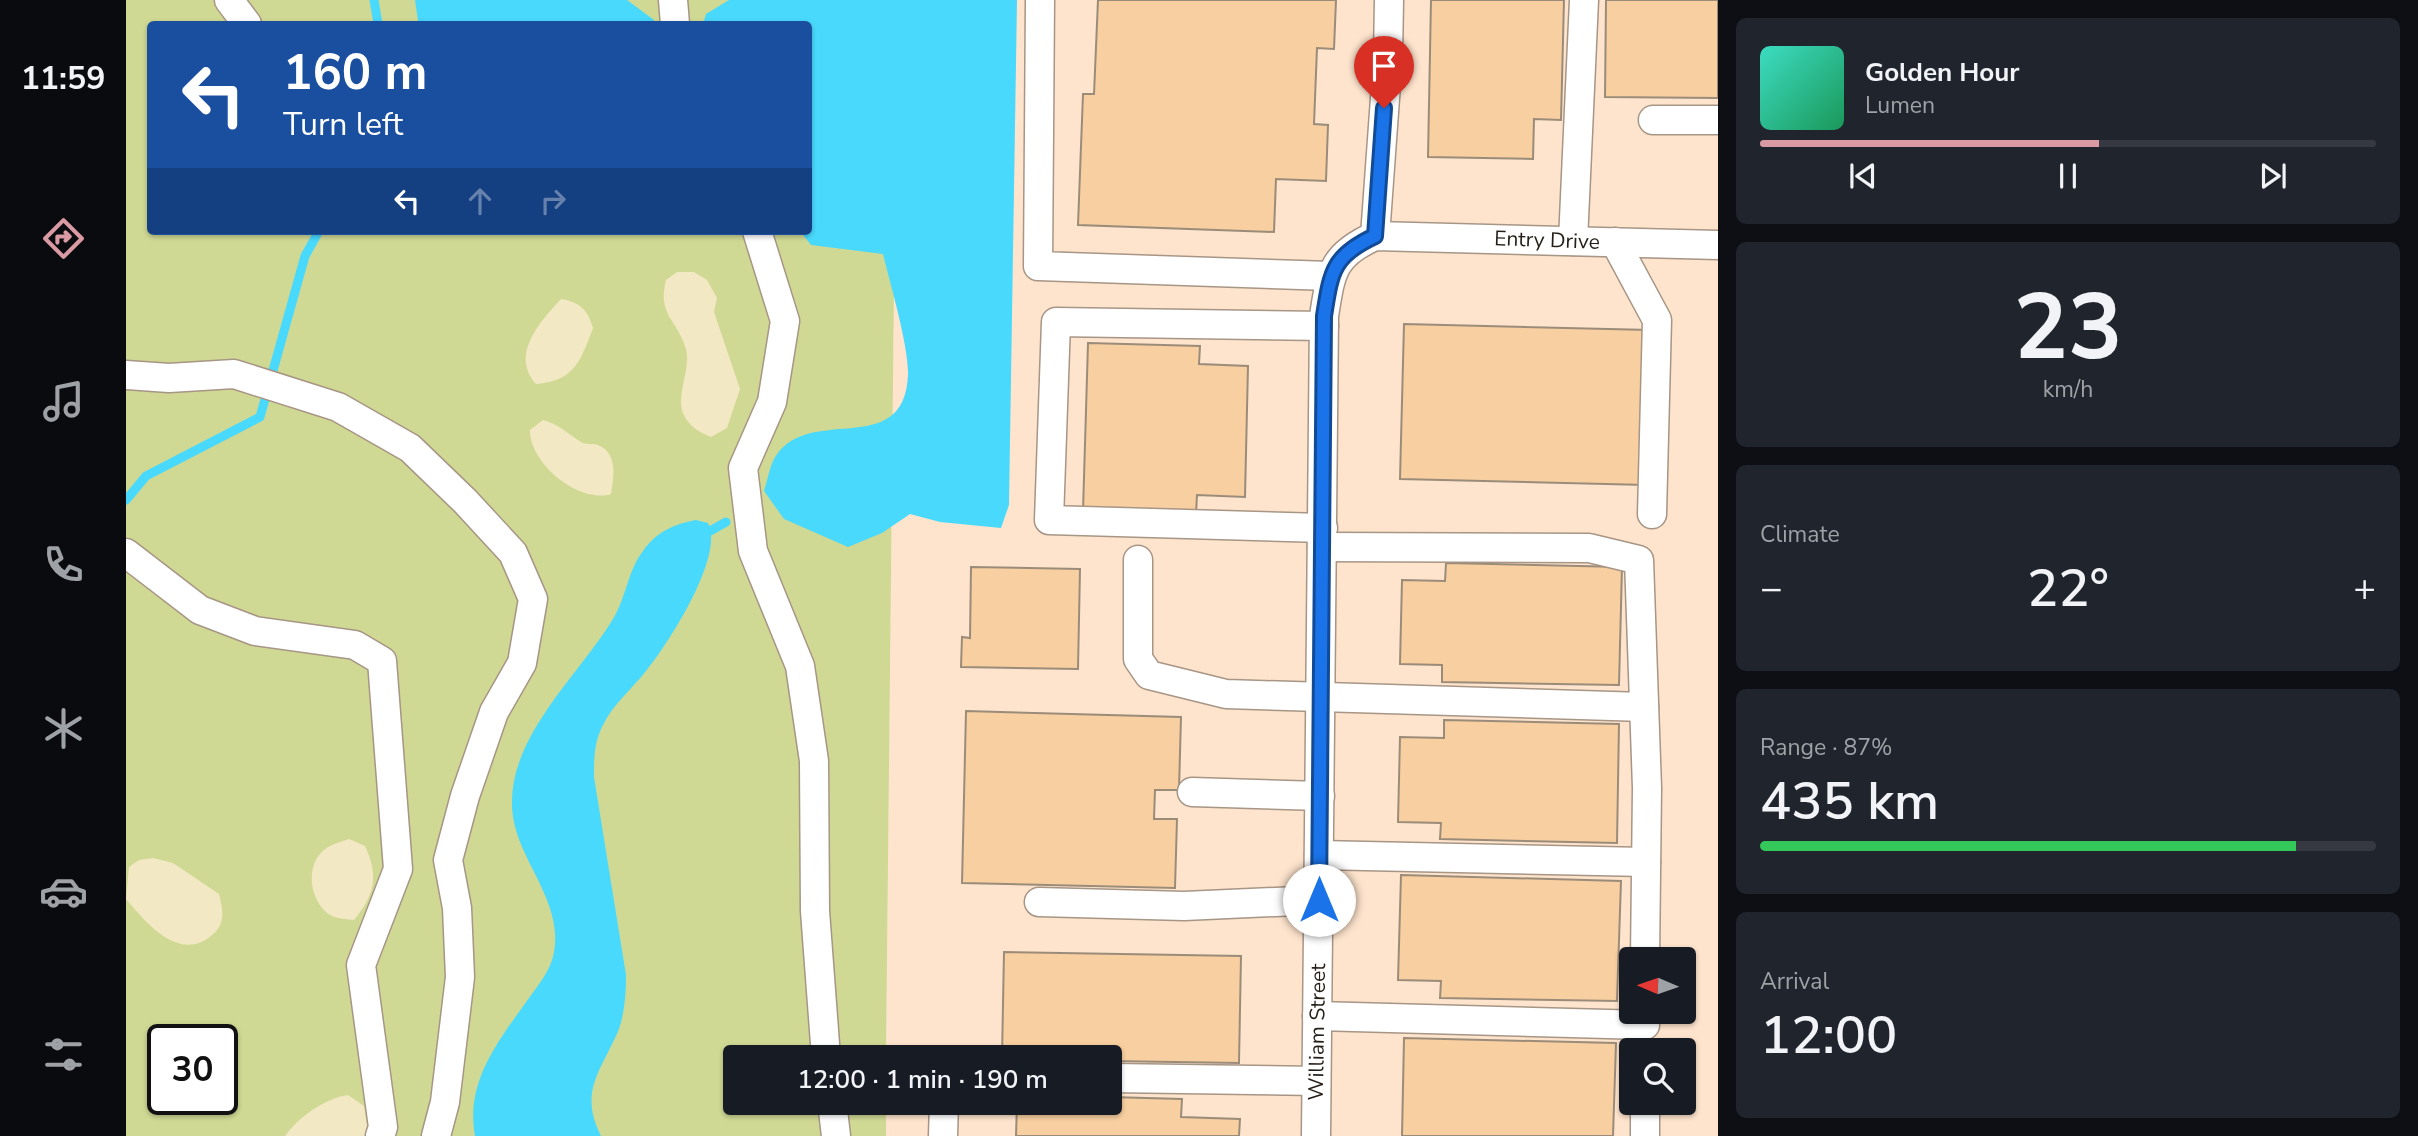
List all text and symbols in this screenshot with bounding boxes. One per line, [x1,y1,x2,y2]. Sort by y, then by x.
pin [1354,36,1414,108]
text: 160 m [283,39,427,106]
icon: arrive [1365,47,1403,85]
icon: left [168,49,259,140]
text: Golden Hour [1865,55,2020,90]
text: 11:59 [21,57,105,100]
text: Lumen [1865,90,1935,121]
text: Turn left [283,103,403,146]
icon: previous [1844,157,1882,195]
icon: pause [2049,157,2087,195]
icon: next [2254,157,2292,195]
icon: left [388,182,426,220]
icon: ahead [461,182,499,220]
icon: right [534,182,572,220]
icon: directions [39,214,88,263]
street label: Entry Drive [1494,224,1600,256]
text: 23 [2013,266,2123,390]
text: km/h [2043,374,2093,405]
icon: music [39,377,88,426]
text: Climate [1760,519,1840,550]
icon: phone [39,540,88,589]
text: 22° [2027,553,2109,624]
text: − [1760,563,1783,614]
text: + [2353,563,2376,614]
icon: climate [39,704,88,753]
text: Range · 87% [1760,732,1892,763]
text: 435 km [1760,766,1939,837]
position arrow [1282,863,1356,937]
icon: car [39,867,88,916]
north arrow [1619,947,1696,1024]
map controls [1619,947,1696,1115]
street label: William Street [1302,963,1332,1101]
text: Arrival [1760,966,1829,997]
text: 12:00 [1760,1000,1897,1071]
speed limit sign: 30 [147,1024,238,1115]
icon: filters [39,1030,88,1079]
button: search [1619,1038,1696,1115]
text: 12:00 · 1 min · 190 m [797,1062,1048,1097]

